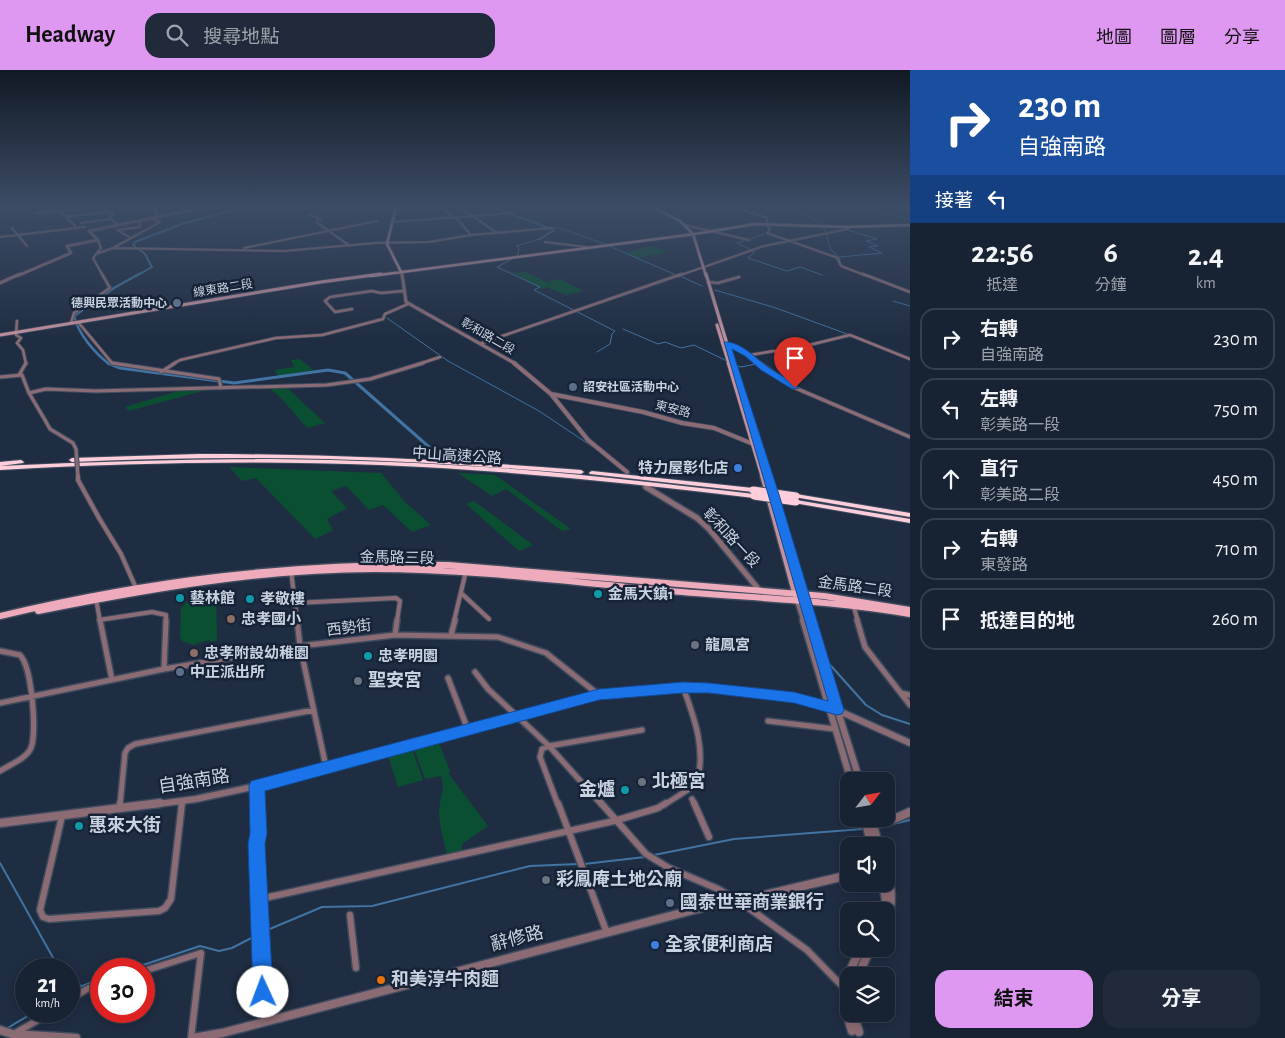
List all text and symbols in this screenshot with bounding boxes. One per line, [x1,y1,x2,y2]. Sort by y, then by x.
search box [145,13,495,58]
icon: search [163,21,191,49]
text: Headway [25,23,115,47]
text: 搜尋地點 [203,28,279,47]
text: 地圖 [1096,29,1132,47]
text: 圖層 [1160,29,1196,47]
text: 分享 [1224,29,1260,47]
text: 230 m [1018,89,1101,124]
icon: right [935,90,1000,155]
text: 自強南路 [1018,136,1106,158]
icon: left [983,185,1011,213]
text: 接著 [935,192,973,211]
text: 22:56 [971,238,1034,268]
text: 6 [1103,238,1118,268]
text: 2.4 [1188,241,1224,271]
text: km [1196,275,1216,291]
street label: 線東路二段 [192,276,254,299]
text: 抵達 [986,277,1018,293]
text: 分鐘 [1095,277,1127,293]
place label: 德興民眾活動中心 [71,296,167,309]
marker: 德興民眾活動中心 [171,297,183,309]
street label: 彰和路二段 [459,315,517,356]
text: 右轉 [980,320,1018,339]
icon: right [937,325,965,353]
text: 230 m [1213,330,1258,349]
pin [774,337,816,388]
icon: arrive [781,344,809,372]
text: 自強南路 [980,347,1044,363]
place label: 詔安社區活動中心 [583,380,679,393]
marker: 詔安社區活動中心 [567,381,579,393]
text: 左轉 [980,390,1018,409]
icon: left [937,395,965,423]
street label: 東安路 [654,398,692,419]
text: 750 m [1214,400,1258,419]
text: 彰美路一段 [980,417,1060,433]
street label: 中山高速公路 [412,443,503,467]
place label: 特力屋彰化店 [638,459,728,476]
text: 直行 [980,460,1018,479]
marker: 特力屋彰化店 [732,462,744,474]
icon: ahead [937,465,965,493]
text: 450 m [1213,470,1258,489]
text: 彰美路二段 [980,487,1060,503]
street label: 彰和路一段 [700,505,763,571]
text: 右轉 [980,530,1018,549]
icon: right [937,535,965,563]
text: 710 m [1215,540,1258,559]
street label: 金馬路三段 [359,549,435,566]
text: 東發路 [980,557,1028,573]
street label: 金馬路二段 [817,573,893,600]
place label: 金馬大鎮1 [608,585,673,602]
marker: 金馬大鎮1 [592,588,604,600]
place label: 藝林館 [190,590,235,606]
place label: 孝敬樓 [260,590,305,607]
marker: 藝林館 [174,592,186,604]
marker: 孝敬樓 [244,593,256,605]
icon: arrive [937,605,965,633]
text: 260 m [1212,610,1258,629]
place label: 忠孝國小 [241,611,302,627]
text: 抵達目的地 [980,612,1075,631]
marker: 忠孝國小 [225,613,237,625]
street label: 西勢街 [326,617,372,638]
place label: 龍鳳宮 [705,636,750,653]
marker: 龍鳳宮 [689,639,701,651]
place label: 忠孝附設幼稚園 [204,644,309,661]
marker: 忠孝附設幼稚園 [188,647,200,659]
place label: 忠孝明園 [378,648,438,664]
marker: 忠孝明園 [362,650,374,662]
place label: 中正派出所 [190,664,265,680]
marker: 中正派出所 [174,666,186,678]
place label: 聖安宮 [368,670,422,690]
marker: 聖安宮 [352,675,364,687]
street label: 自強南路 [157,766,231,797]
place label: 北極宮 [652,771,706,791]
north arrow [840,772,895,828]
map controls [840,772,895,1022]
marker: 北極宮 [636,776,648,788]
place label: 金爐 [579,779,615,799]
marker: 金爐 [619,784,631,796]
place label: 惠來大街 [89,815,161,835]
marker: 惠來大街 [73,820,85,832]
button: sound [840,837,895,892]
place label: 彩鳳庵土地公廟 [556,869,682,889]
marker: 彩鳳庵土地公廟 [540,874,552,886]
place label: 國泰世華商業銀行 [680,891,824,912]
marker: 國泰世華商業銀行 [664,897,676,909]
button: search [840,902,895,957]
street label: 辭修路 [488,922,545,954]
place label: 全家便利商店 [665,934,773,954]
marker: 全家便利商店 [649,939,661,951]
speed limit sign: 30 [90,958,155,1023]
position arrow [236,965,288,1017]
button: layers [840,967,895,1022]
place label: 和美淳牛肉麵 [391,969,499,989]
button: 結束 [935,970,1093,1028]
button: 分享 [1103,970,1260,1028]
text: 21 [37,972,58,997]
marker: 和美淳牛肉麵 [375,974,387,986]
text: km/h [35,997,60,1009]

